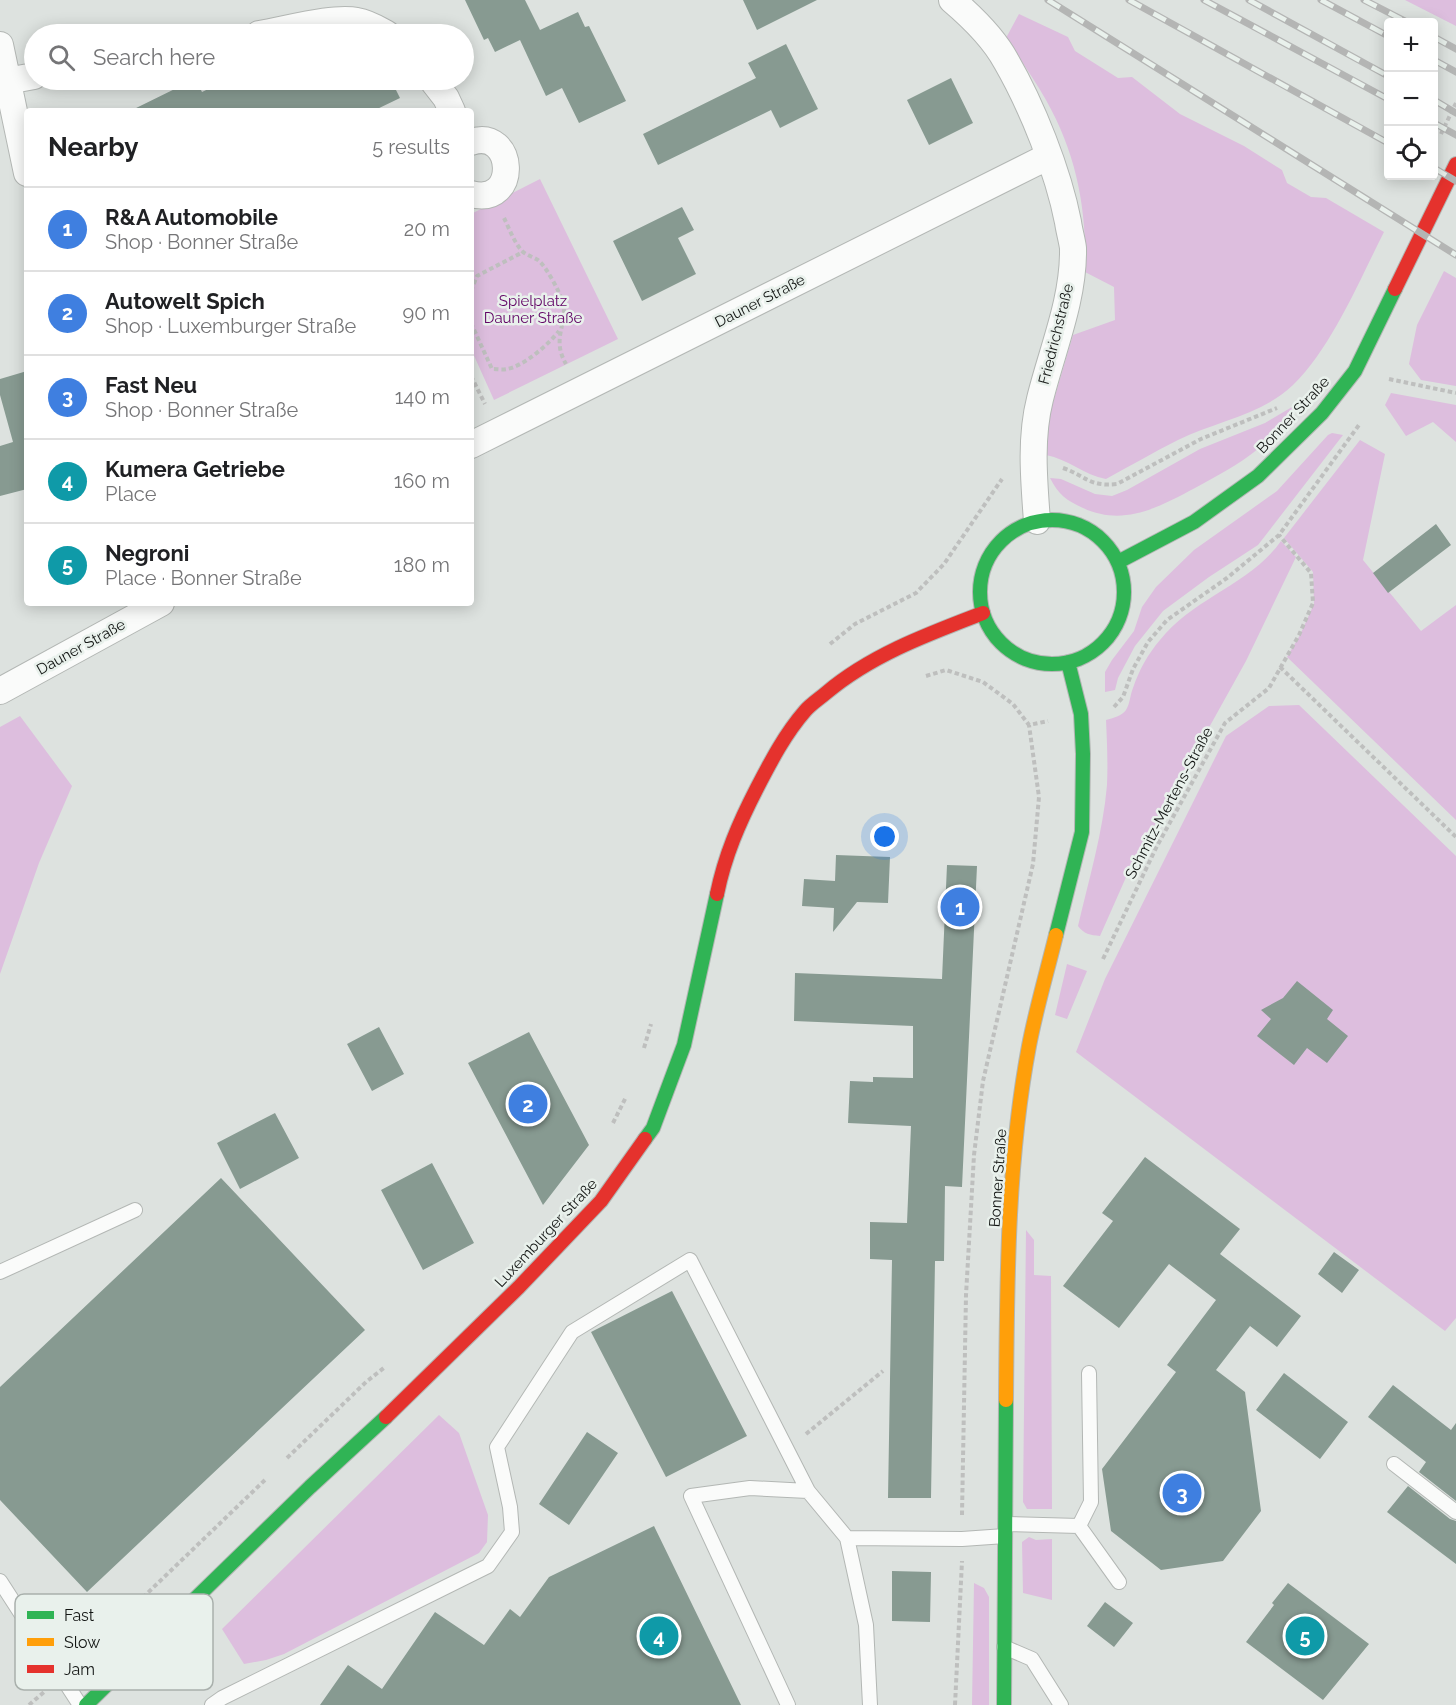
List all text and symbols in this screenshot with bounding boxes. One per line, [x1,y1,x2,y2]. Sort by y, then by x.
map controls [1384,18,1438,180]
button: + [1384,18,1438,72]
search box [24,24,474,90]
icon: search [45,41,78,74]
text: Search here [93,44,215,70]
button: − [1384,72,1438,126]
button: locate [1384,126,1438,180]
text: Nearby [48,132,138,162]
text: 5 results [372,135,450,159]
text: R&A Automobile [105,204,278,230]
text: 1 [63,217,72,241]
text: 20 m [404,217,450,241]
text: Shop · Bonner Straße [105,230,298,254]
street label: Dauner Straße [712,271,808,331]
street label: Friedrichstraße [1035,282,1077,386]
text: Autowelt Spich [105,288,265,314]
park label: Spielplatz Dauner Straße [484,292,582,327]
text: 2 [62,301,73,325]
text: 90 m [403,301,450,325]
text: Shop · Luxemburger Straße [105,314,356,338]
text: Fast Neu [105,372,197,398]
street label: Bonner Straße [1253,373,1333,457]
text: 3 [62,385,73,409]
text: 140 m [395,385,450,409]
text: Shop · Bonner Straße [105,398,298,422]
text: Kumera Getriebe [105,456,285,482]
text: 4 [62,469,73,493]
text: 160 m [394,469,450,493]
text: Place [105,482,156,506]
text: Negroni [105,540,189,566]
text: 5 [62,553,73,577]
text: 180 m [394,553,450,577]
text: Place · Bonner Straße [105,566,302,590]
street label: Dauner Straße [34,615,129,679]
street label: Schmitz-Mertens-Straße [1121,724,1217,882]
your location [870,822,899,851]
pin: 1 [940,884,980,930]
pin: 2 [508,1082,548,1126]
street label: Bonner Straße [986,1128,1010,1228]
street label: Luxemburger Straße [491,1175,601,1291]
pin: 3 [1162,1470,1202,1516]
legend [15,1594,213,1690]
text: Fast [64,1606,95,1625]
pin: 4 [640,1614,678,1658]
pin: 5 [1286,1614,1324,1658]
text: Slow [64,1633,100,1652]
text: Jam [64,1660,95,1679]

